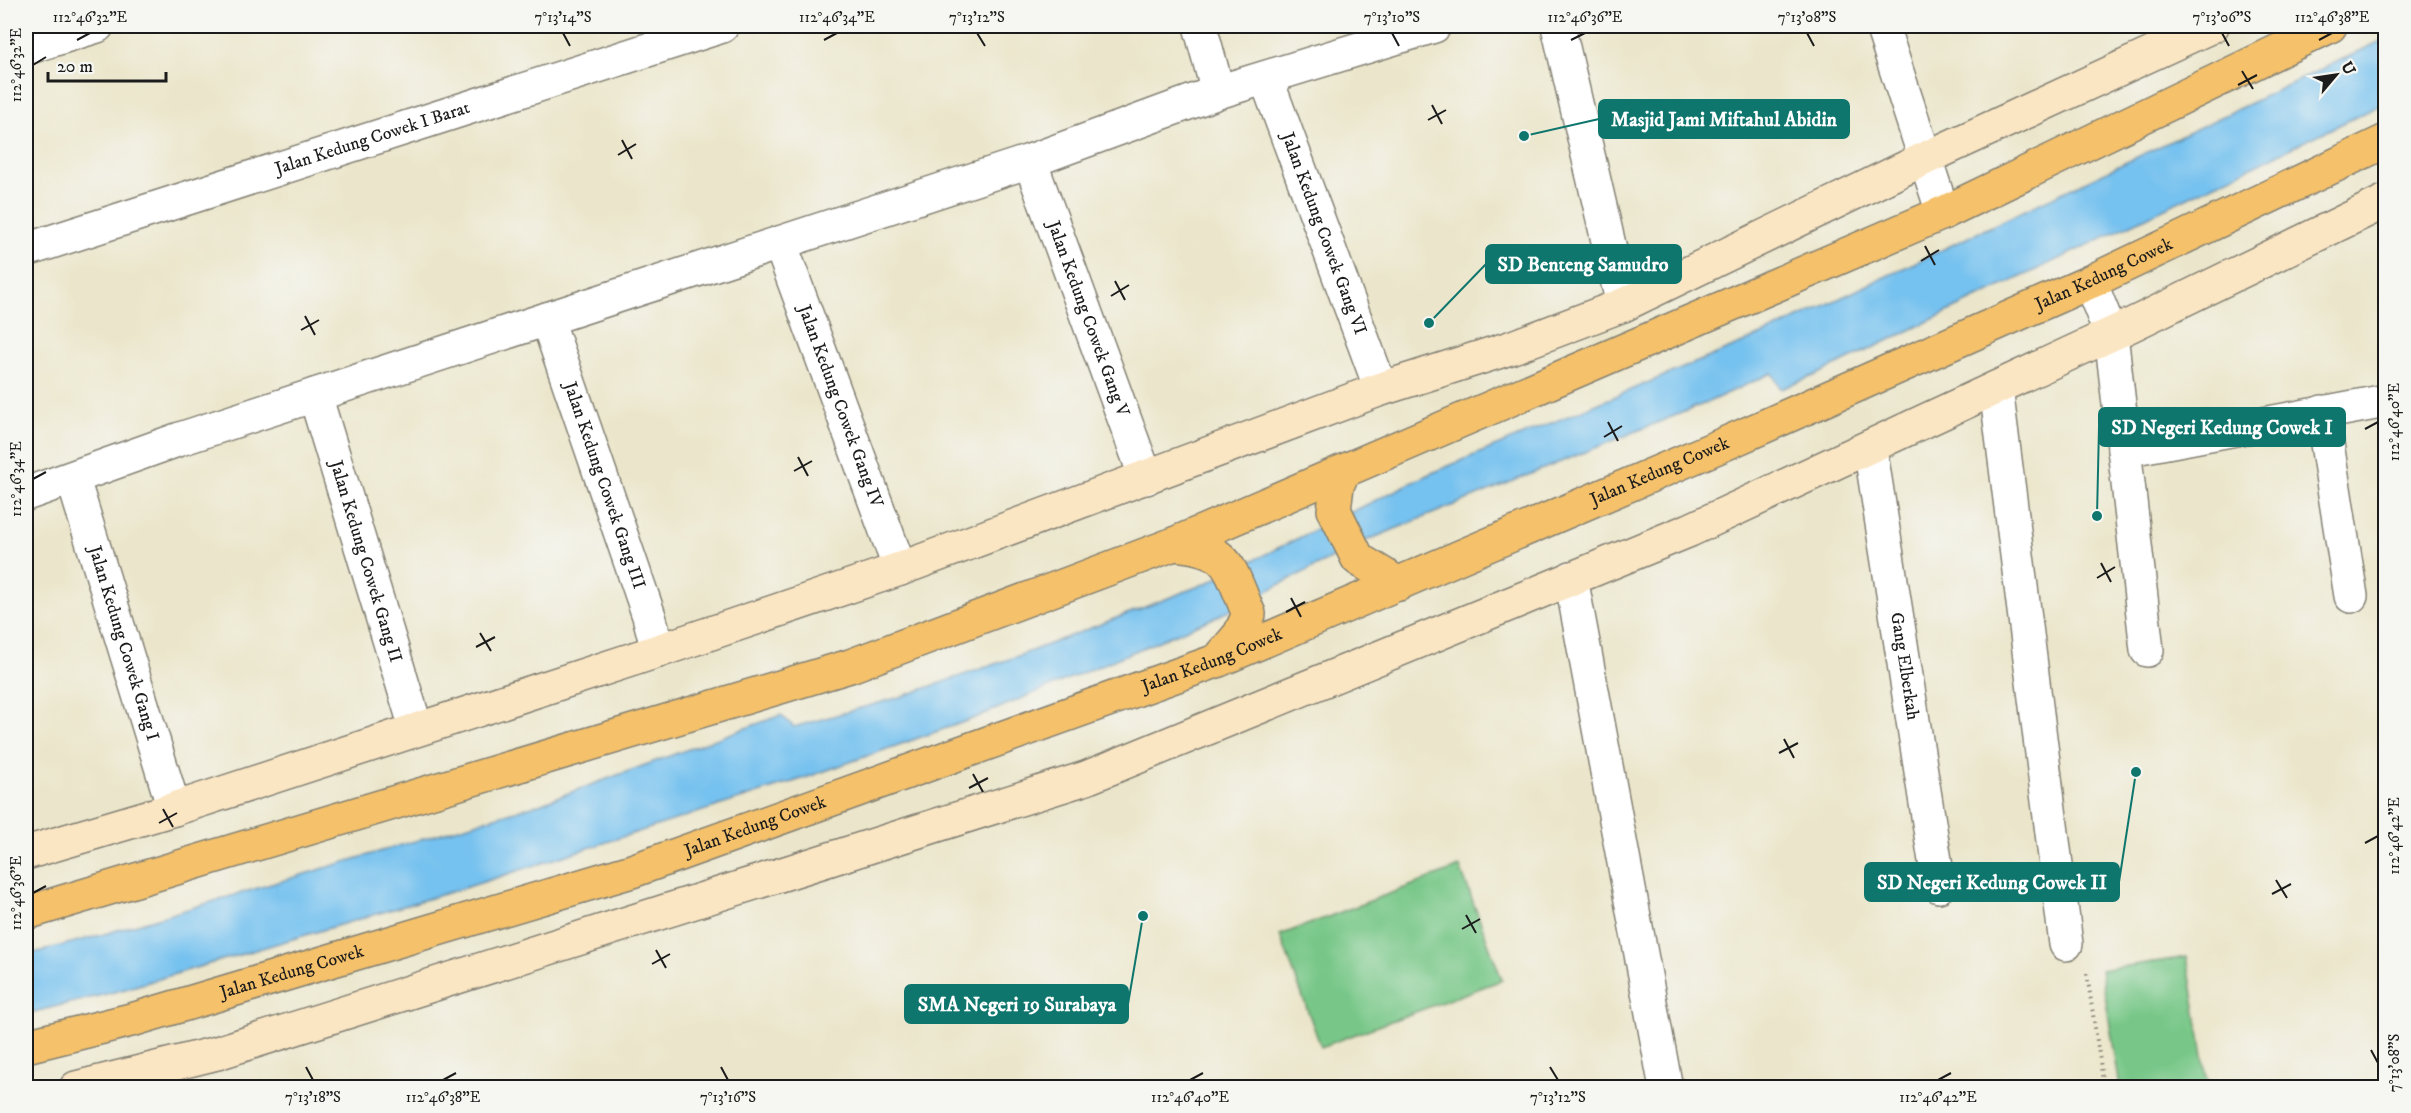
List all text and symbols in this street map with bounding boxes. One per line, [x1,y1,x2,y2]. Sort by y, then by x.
text: 112°46'32"E [53,8,128,27]
text: 7°13'14"S [534,8,592,27]
text: 112°46'34"E [799,8,875,27]
text: 7°13'12"S [949,8,1005,27]
text: 7°13'10"S [1364,8,1420,27]
text: 112°46'36"E [1548,8,1623,27]
text: 7°13'08"S [1778,8,1836,27]
text: 7°13'06"S [2193,8,2252,27]
text: 112°46'38"E [2295,8,2370,27]
text: 112°46'32"E [7,27,26,102]
scale bar [48,45,166,83]
north arrow [2306,45,2366,105]
text: 20 m [57,56,93,78]
text: U [2336,58,2360,79]
street label: Jalan Kedung Cowek I Barat [270,97,473,181]
callout: Masjid Jami Miftahul Abidin [1599,100,1849,138]
text: Masjid Jami Miftahul Abidin [1611,108,1838,133]
street label: Jalan Kedung Cowek Gang VI [1275,128,1371,338]
street label: Jalan Kedung Cowek Gang V [1041,216,1134,420]
street label: Jalan Kedung Cowek [2030,233,2176,317]
callout: SD Benteng Samudro [1486,245,1681,283]
text: SD Benteng Samudro [1498,253,1669,278]
street label: Jalan Kedung Cowek Gang IV [792,300,888,511]
street label: Jalan Kedung Cowek Gang III [558,377,650,592]
text: 112°46'40"E [2385,383,2404,461]
callout: SD Negeri Kedung Cowek I [2099,408,2345,446]
text: SD Negeri Kedung Cowek I [2111,416,2333,441]
street label: Jalan Kedung Cowek [1585,432,1733,512]
text: 112°46'34"E [7,441,26,517]
street label: Jalan Kedung Cowek Gang II [324,456,407,665]
street label: Jalan Kedung Cowek Gang I [83,541,164,744]
street label: Gang Elberkah [1885,611,1924,722]
street label: Jalan Kedung Cowek [1137,623,1286,698]
street label: Jalan Kedung Cowek [680,791,829,863]
text: 112°46'42"E [2385,797,2404,875]
text: 112°46'36"E [7,855,26,930]
callout: SD Negeri Kedung Cowek II [1865,863,2119,901]
text: SD Negeri Kedung Cowek II [1877,871,2107,896]
street label: Jalan Kedung Cowek [215,940,367,1005]
callout: SMA Negeri 19 Surabaya [905,985,1128,1023]
text: SMA Negeri 19 Surabaya [918,993,1117,1018]
text: 7°13'08"S [2385,1034,2404,1092]
text: 7°13'18"S [285,1088,341,1107]
text: 112°46'38"E [406,1088,481,1107]
text: 7°13'16"S [700,1088,756,1107]
text: 112°46'40"E [1151,1088,1229,1107]
text: 7°13'12"S [1530,1088,1586,1107]
text: 112°46'42"E [1899,1088,1977,1107]

